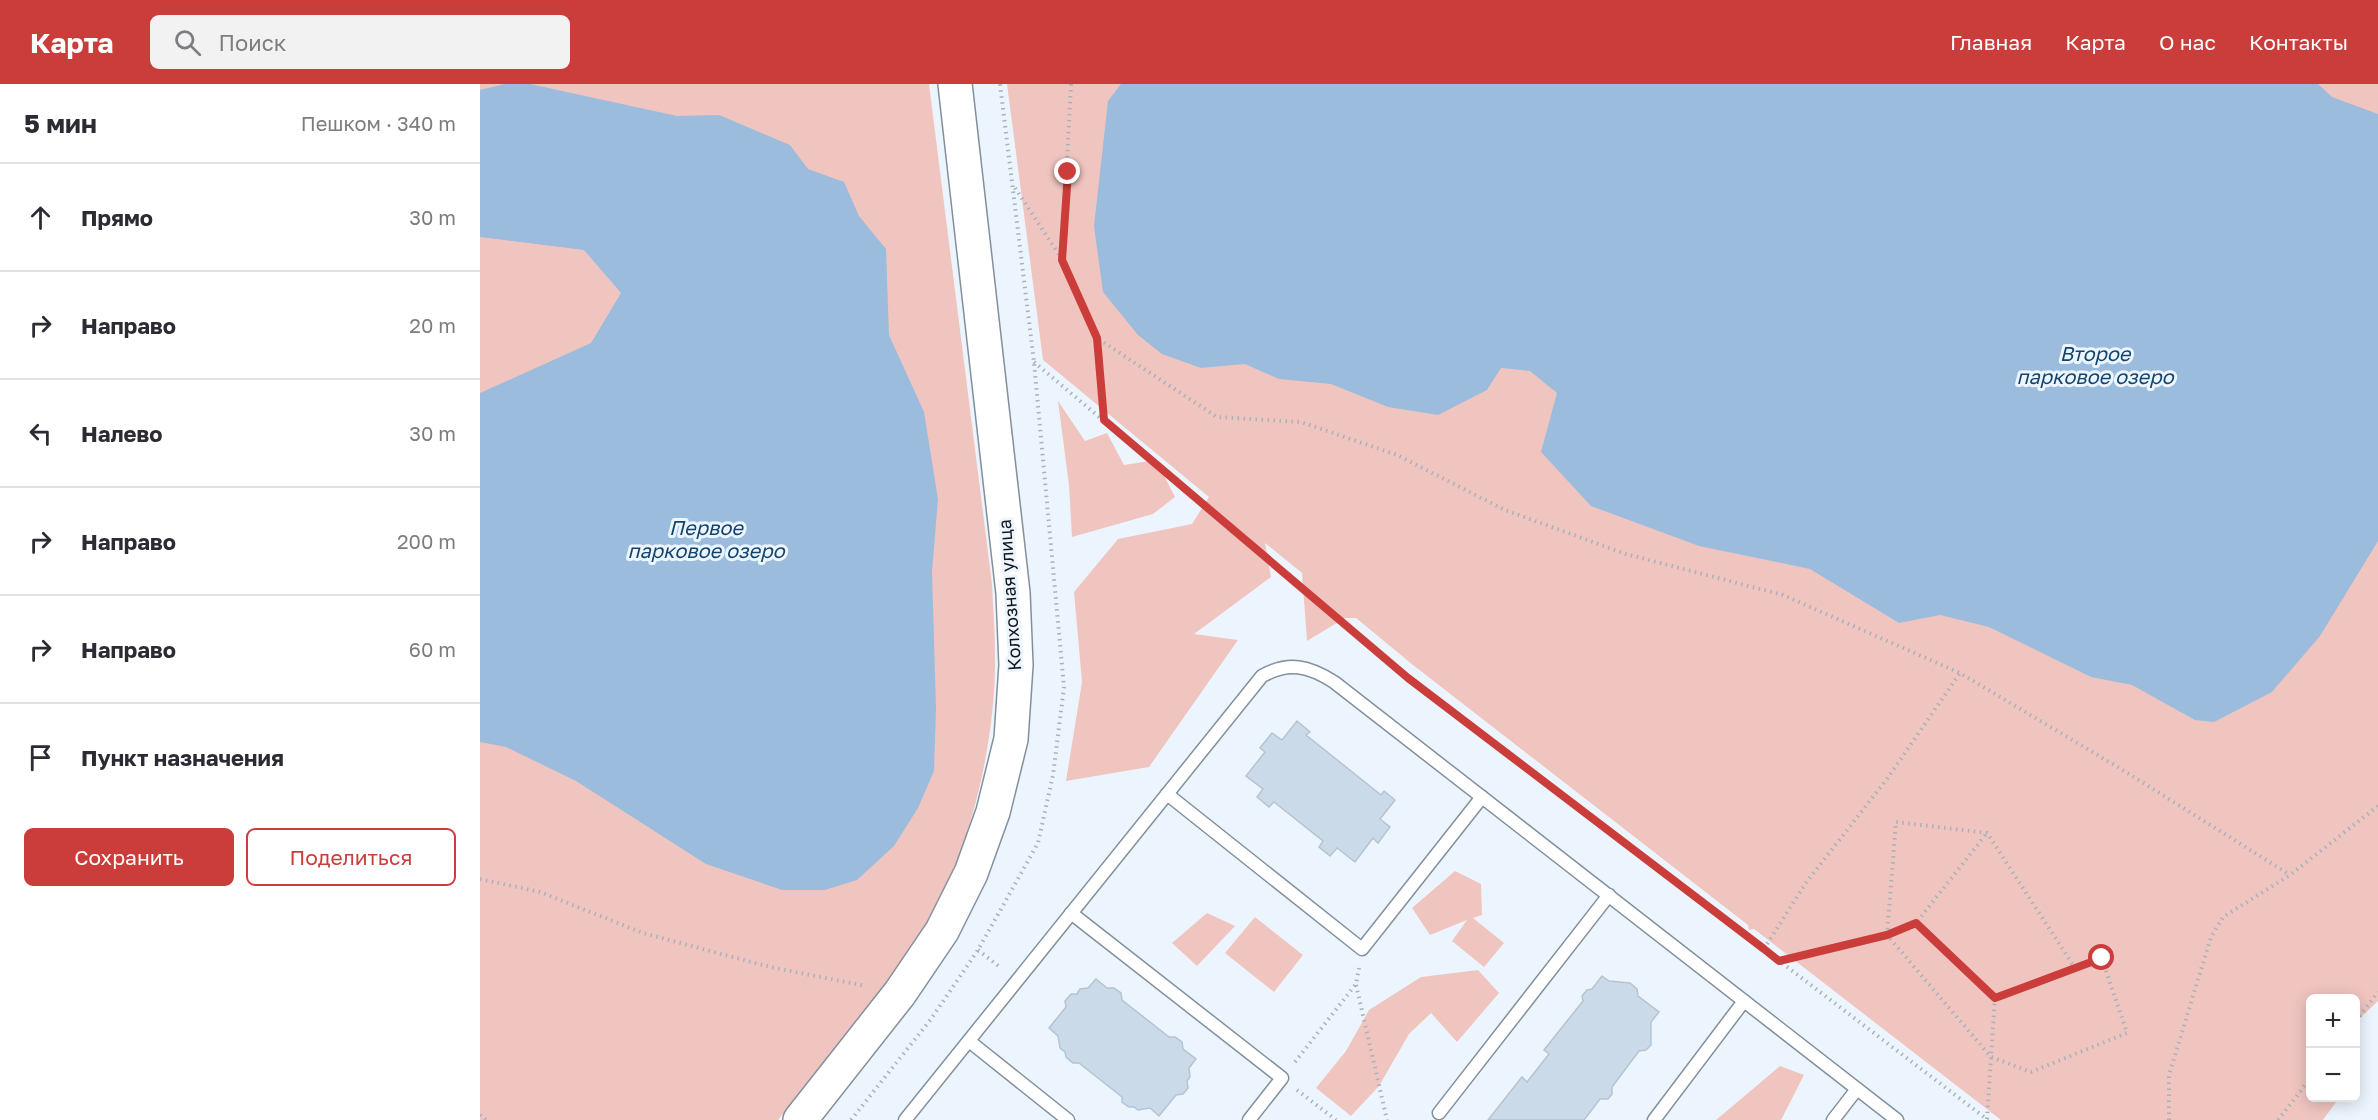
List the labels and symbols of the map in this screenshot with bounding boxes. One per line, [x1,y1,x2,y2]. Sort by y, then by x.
route end [1054,158,1080,184]
water label: Второе парковое озеро [2017,341,2174,388]
water label: Первое парковое озеро [628,515,785,562]
street label: Колхозная улица [993,519,1025,672]
route start [2088,944,2114,970]

